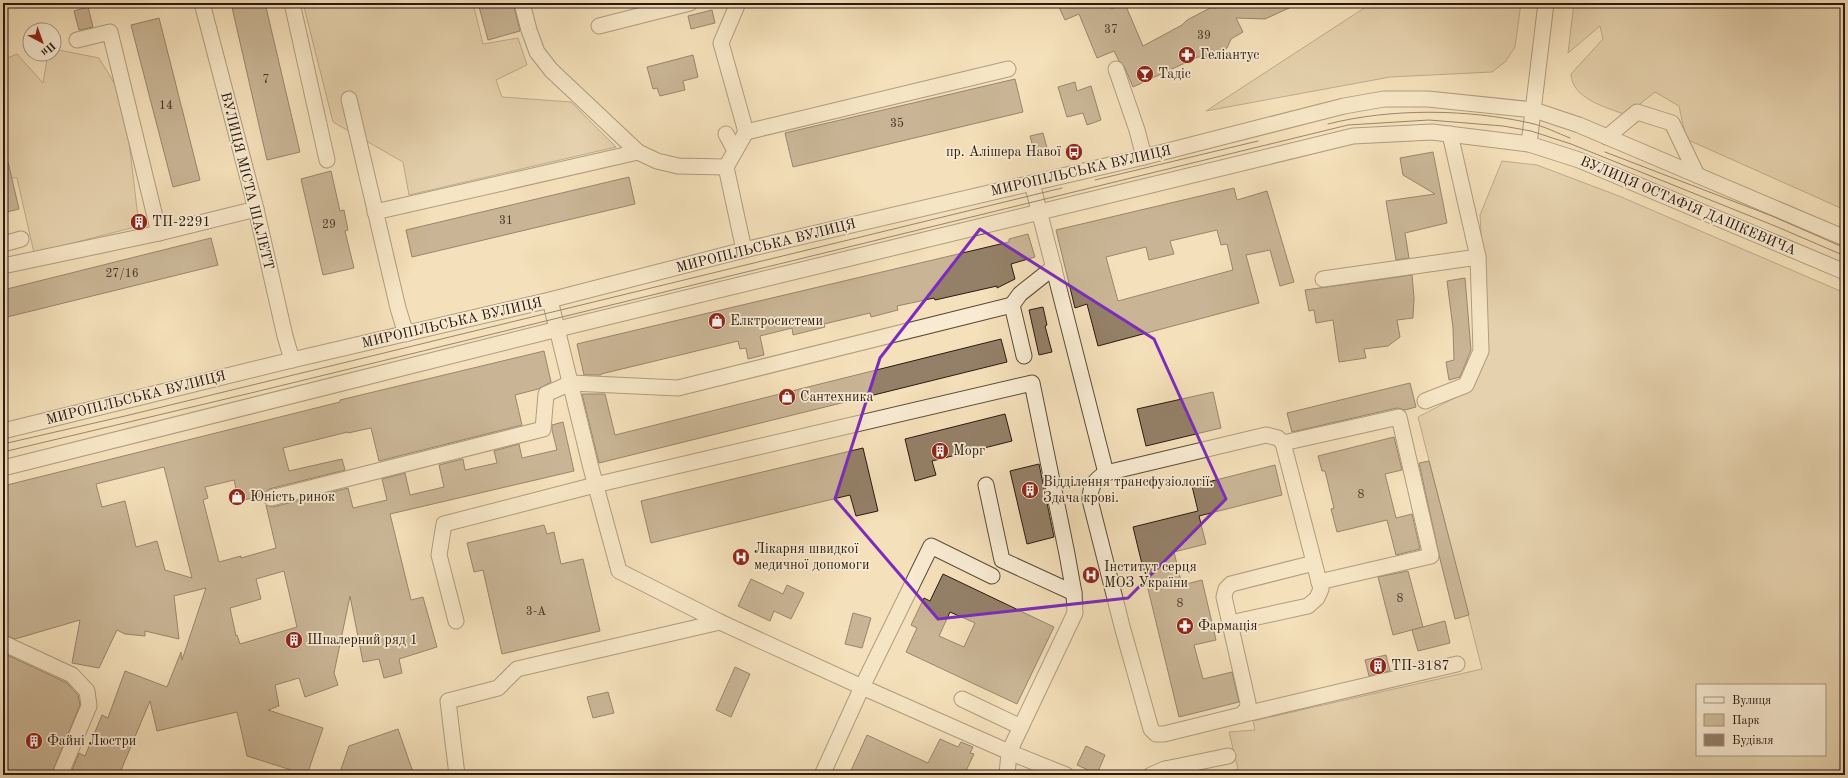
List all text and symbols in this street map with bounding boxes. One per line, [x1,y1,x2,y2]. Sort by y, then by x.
north arrow [22,22,62,62]
house number: 37 [1104,24,1118,36]
house number: 39 [1197,30,1211,42]
text: Пн [38,39,57,58]
pharmacy icon: Геліантус [1177,45,1197,65]
place label: Геліантус [1200,48,1259,62]
bar icon: Тадіс [1135,64,1155,84]
place label: Тадіс [1158,67,1191,81]
house number: 7 [263,74,269,86]
street label: ВУЛИЦЯ МІСТА ШАЛЕТТ [218,91,276,271]
house number: 14 [159,100,173,112]
house number: 35 [890,117,904,130]
bus stop icon: пр. Алішера Навої [1064,142,1084,162]
street label: МИРОПІЛЬСЬКА ВУЛИЦЯ [989,143,1173,199]
place label: пр. Алішера Навої [946,145,1061,159]
street label: ВУЛИЦЯ ОСТАФІЯ ДАШКЕВИЧА [1578,154,1798,258]
building icon: ТП-2291 [129,212,149,232]
place label: ТП-2291 [152,215,211,229]
house number: 31 [499,215,513,227]
street label: МИРОПІЛЬСЬКА ВУЛИЦЯ [675,217,857,275]
house number: 29 [322,219,336,231]
house number: 27/16 [105,268,139,280]
street label: МИРОПІЛЬСЬКА ВУЛИЦЯ [360,295,544,351]
shop icon: Елктросистеми [707,311,727,331]
place label: Елктросистеми [730,314,823,328]
street label: МИРОПІЛЬСЬКА ВУЛИЦЯ [45,369,227,427]
shop icon: Сантехника [777,387,797,407]
place label: Сантехника [800,390,874,404]
building icon: Морг [930,441,950,461]
place label: Морг [953,444,985,458]
place label: Відділення трансфузіології. Здача крові. [1043,475,1213,505]
building icon: Відділення трансфузіології. Здача крові. [1020,480,1040,500]
shop icon: Юність ринок [227,487,247,507]
house number: 8 [1358,489,1365,501]
place label: Юність ринок [250,490,335,504]
place label: Лікарня швидкої медичної допомоги [754,542,869,572]
hospital icon: Лікарня швидкої медичної допомоги [731,547,751,567]
place label: Інститут серця МОЗ України [1104,560,1197,590]
hospital icon: Інститут серця МОЗ України [1081,565,1101,585]
house number: 8 [1397,593,1404,605]
house number: 8 [1177,598,1184,610]
house number: 3-А [526,606,546,618]
pharmacy icon: Фармація [1175,616,1195,636]
place label: Фармація [1198,619,1258,633]
building icon: Шпалерний ряд 1 [284,630,304,650]
place label: Шпалерний ряд 1 [307,633,418,647]
building icon: ТП-3187 [1368,656,1388,676]
place label: ТП-3187 [1391,659,1450,673]
legend [1696,684,1826,756]
text: Вулиця [1732,695,1771,707]
text: Парк [1732,715,1760,727]
building icon: Файні Люстри [24,731,44,751]
place label: Файні Люстри [47,734,136,748]
text: Будівля [1732,734,1774,747]

